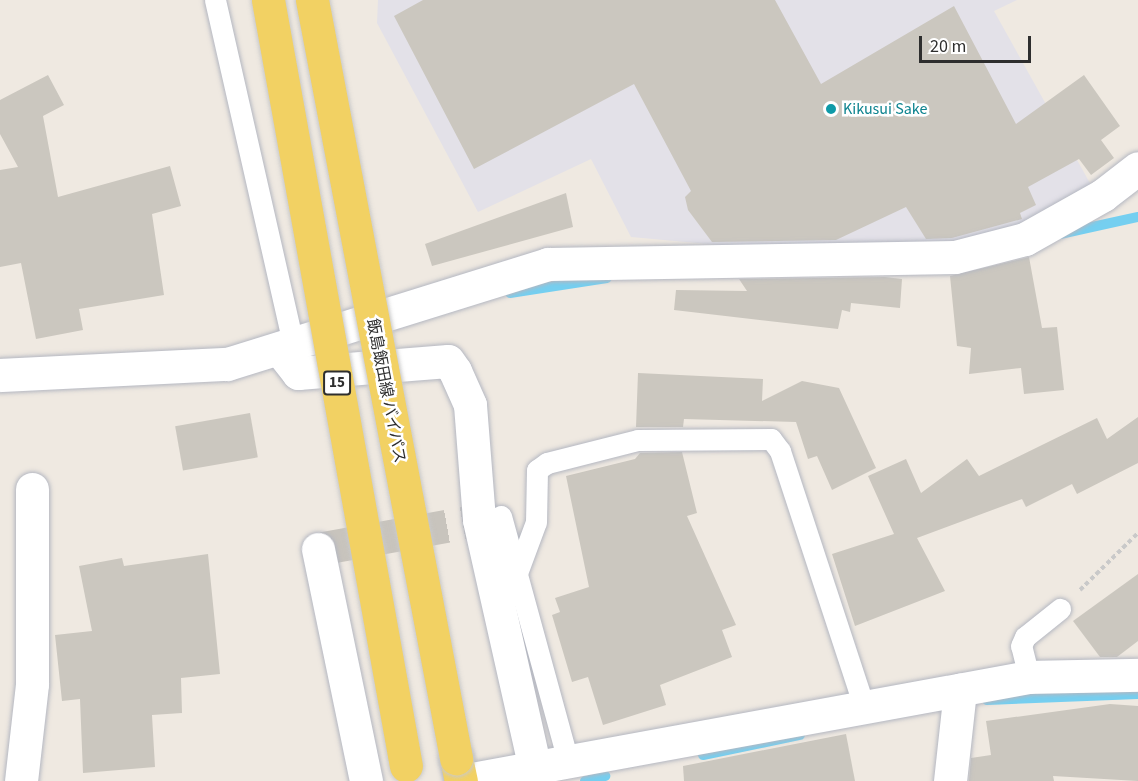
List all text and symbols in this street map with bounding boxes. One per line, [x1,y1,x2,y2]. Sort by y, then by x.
scale bar [922,24,1034,62]
text: 20 m [930,34,966,59]
place label: Kikusui Sake [843,99,927,119]
marker: Kikusui Sake [824,102,838,116]
street label: 飯島飯田線 バイパス [363,317,409,465]
road number: 15 [322,371,352,395]

